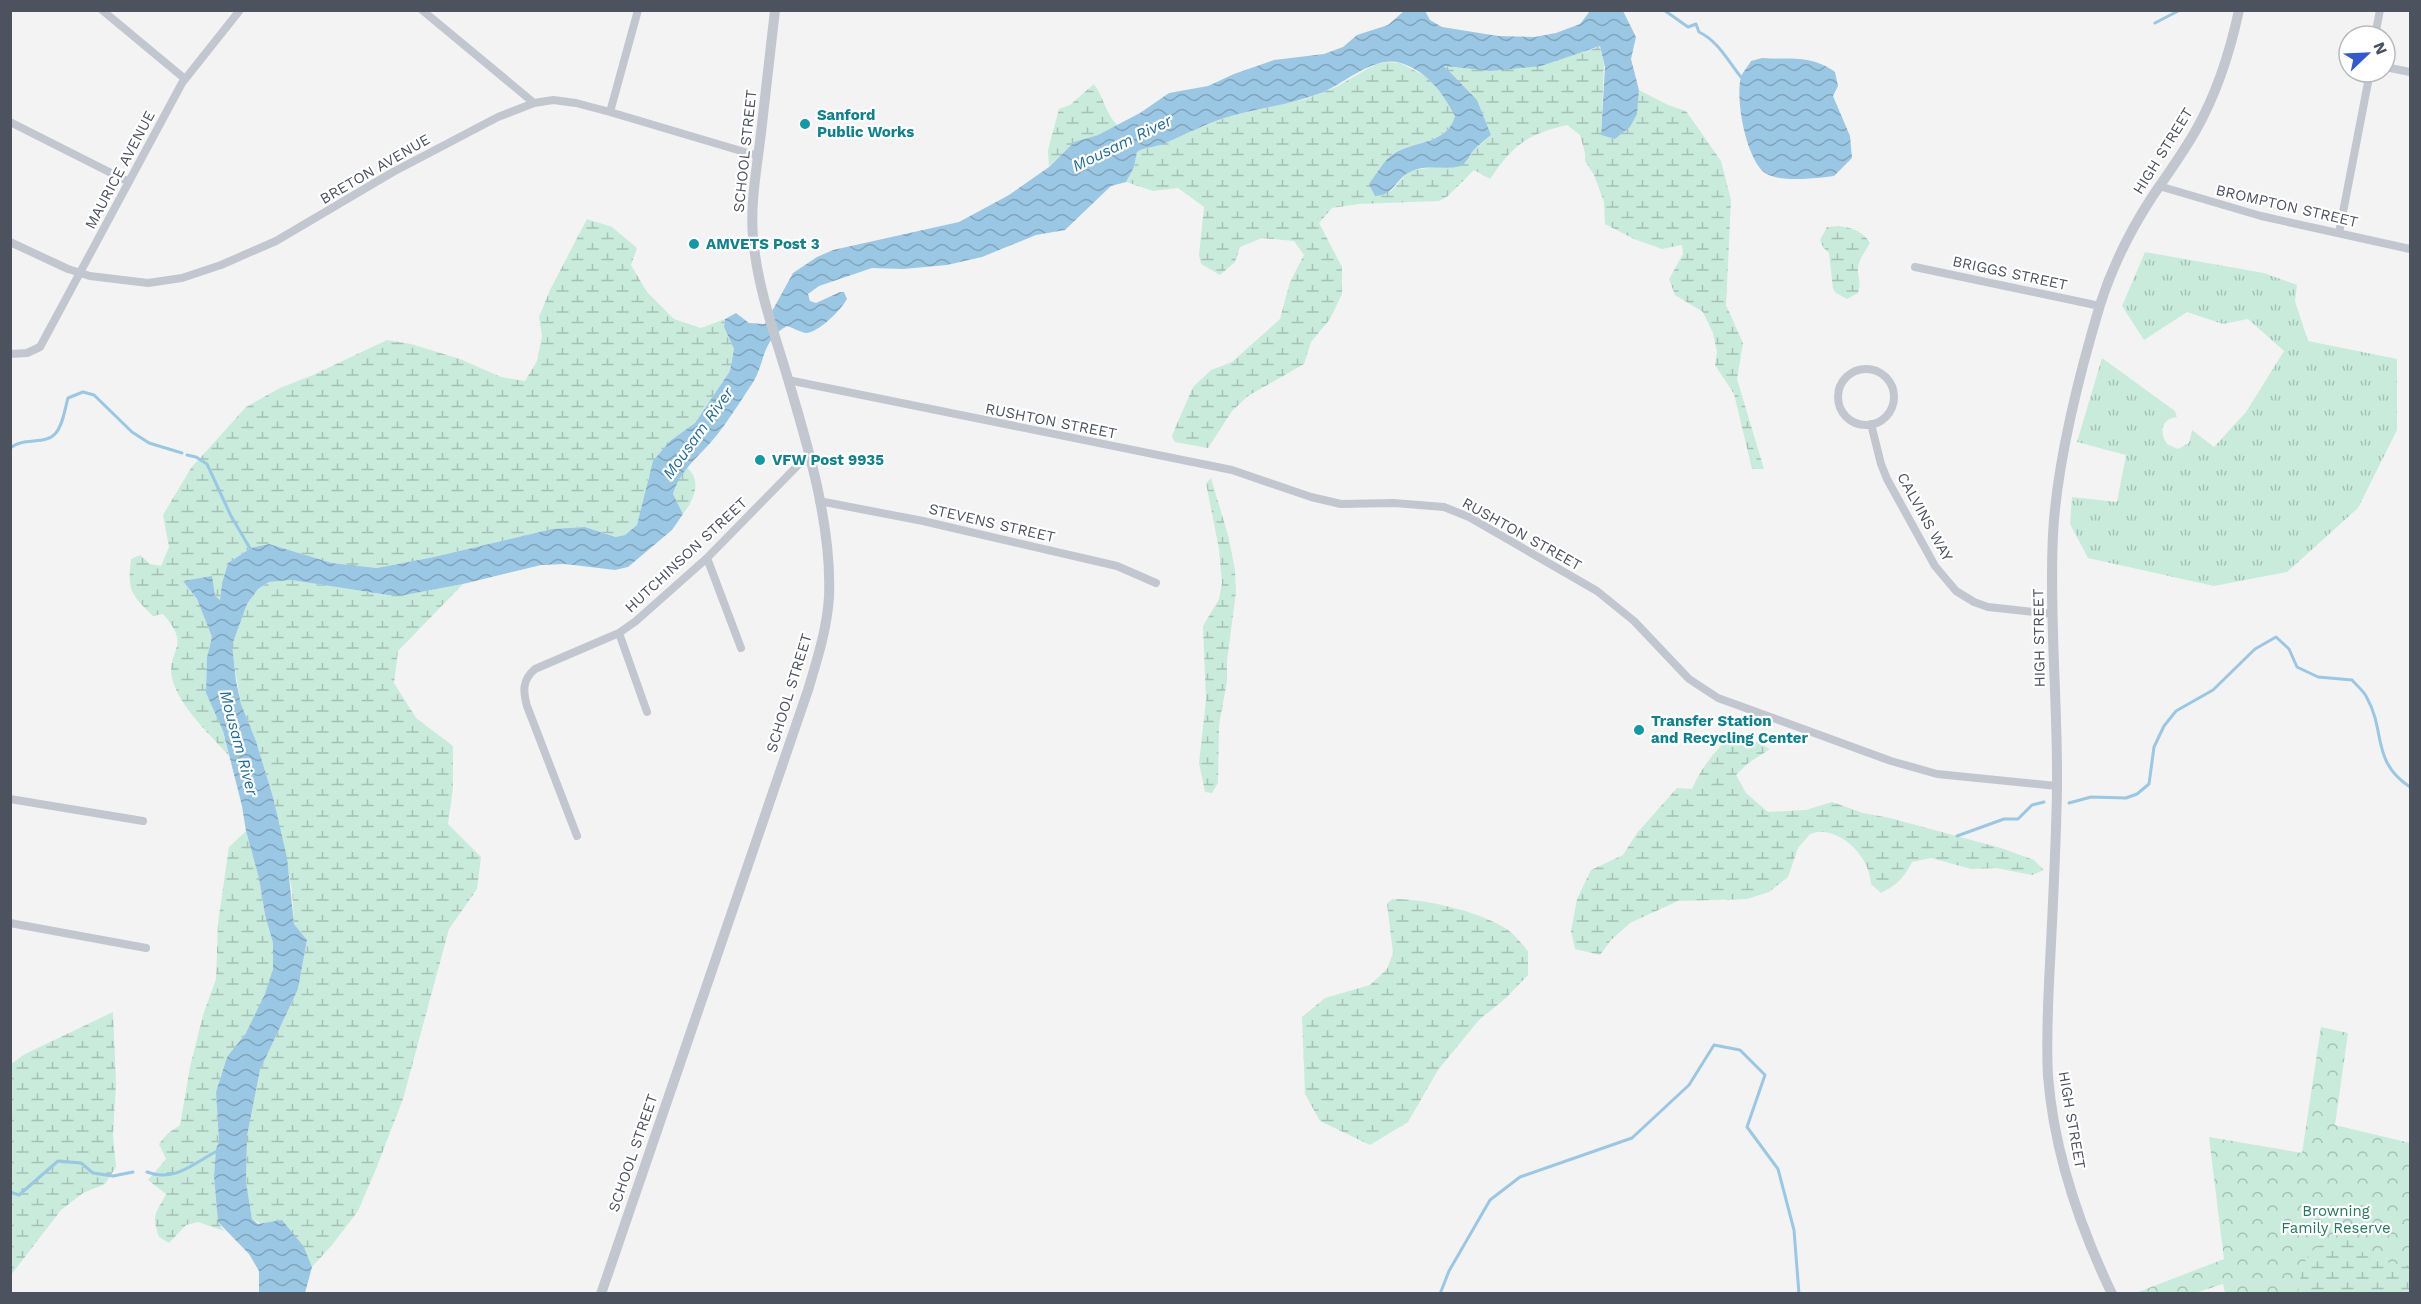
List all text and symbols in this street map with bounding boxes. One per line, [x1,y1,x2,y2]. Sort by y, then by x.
north arrow [2337,24,2397,84]
text: N [2369,39,2391,58]
street label: SCHOOL STREET [730,89,760,213]
street label: HIGH STREET [2129,104,2197,198]
place label: Sanford Public Works [817,106,914,141]
street label: MAURICE AVENUE [81,108,159,232]
water label: Mousam River [1069,110,1176,175]
marker: Sanford Public Works [798,117,812,131]
street label: BRETON AVENUE [317,130,433,208]
street label: BROMPTON STREET [2214,181,2360,231]
place label: AMVETS Post 3 [706,235,820,253]
marker: AMVETS Post 3 [687,237,701,251]
street label: BRIGGS STREET [1951,252,2069,294]
water label: Mousam River [658,383,738,482]
street label: RUSHTON STREET [984,399,1118,443]
place label: VFW Post 9935 [772,451,884,469]
marker: VFW Post 9935 [753,453,767,467]
street label: CALVINS WAY [1893,470,1957,565]
street label: HUTCHINSON STREET [621,494,751,616]
street label: RUSHTON STREET [1459,494,1585,574]
street label: STEVENS STREET [927,500,1057,546]
street label: HIGH STREET [2029,588,2049,688]
street label: SCHOOL STREET [762,631,816,755]
water label: Mousam River [216,688,262,799]
place label: Transfer Station and Recycling Center [1651,712,1808,747]
marker: Transfer Station and Recycling Center [1632,723,1646,737]
street label: HIGH STREET [2055,1070,2089,1170]
street label: SCHOOL STREET [604,1092,662,1214]
park label: Browning Family Reserve [2281,1202,2391,1237]

